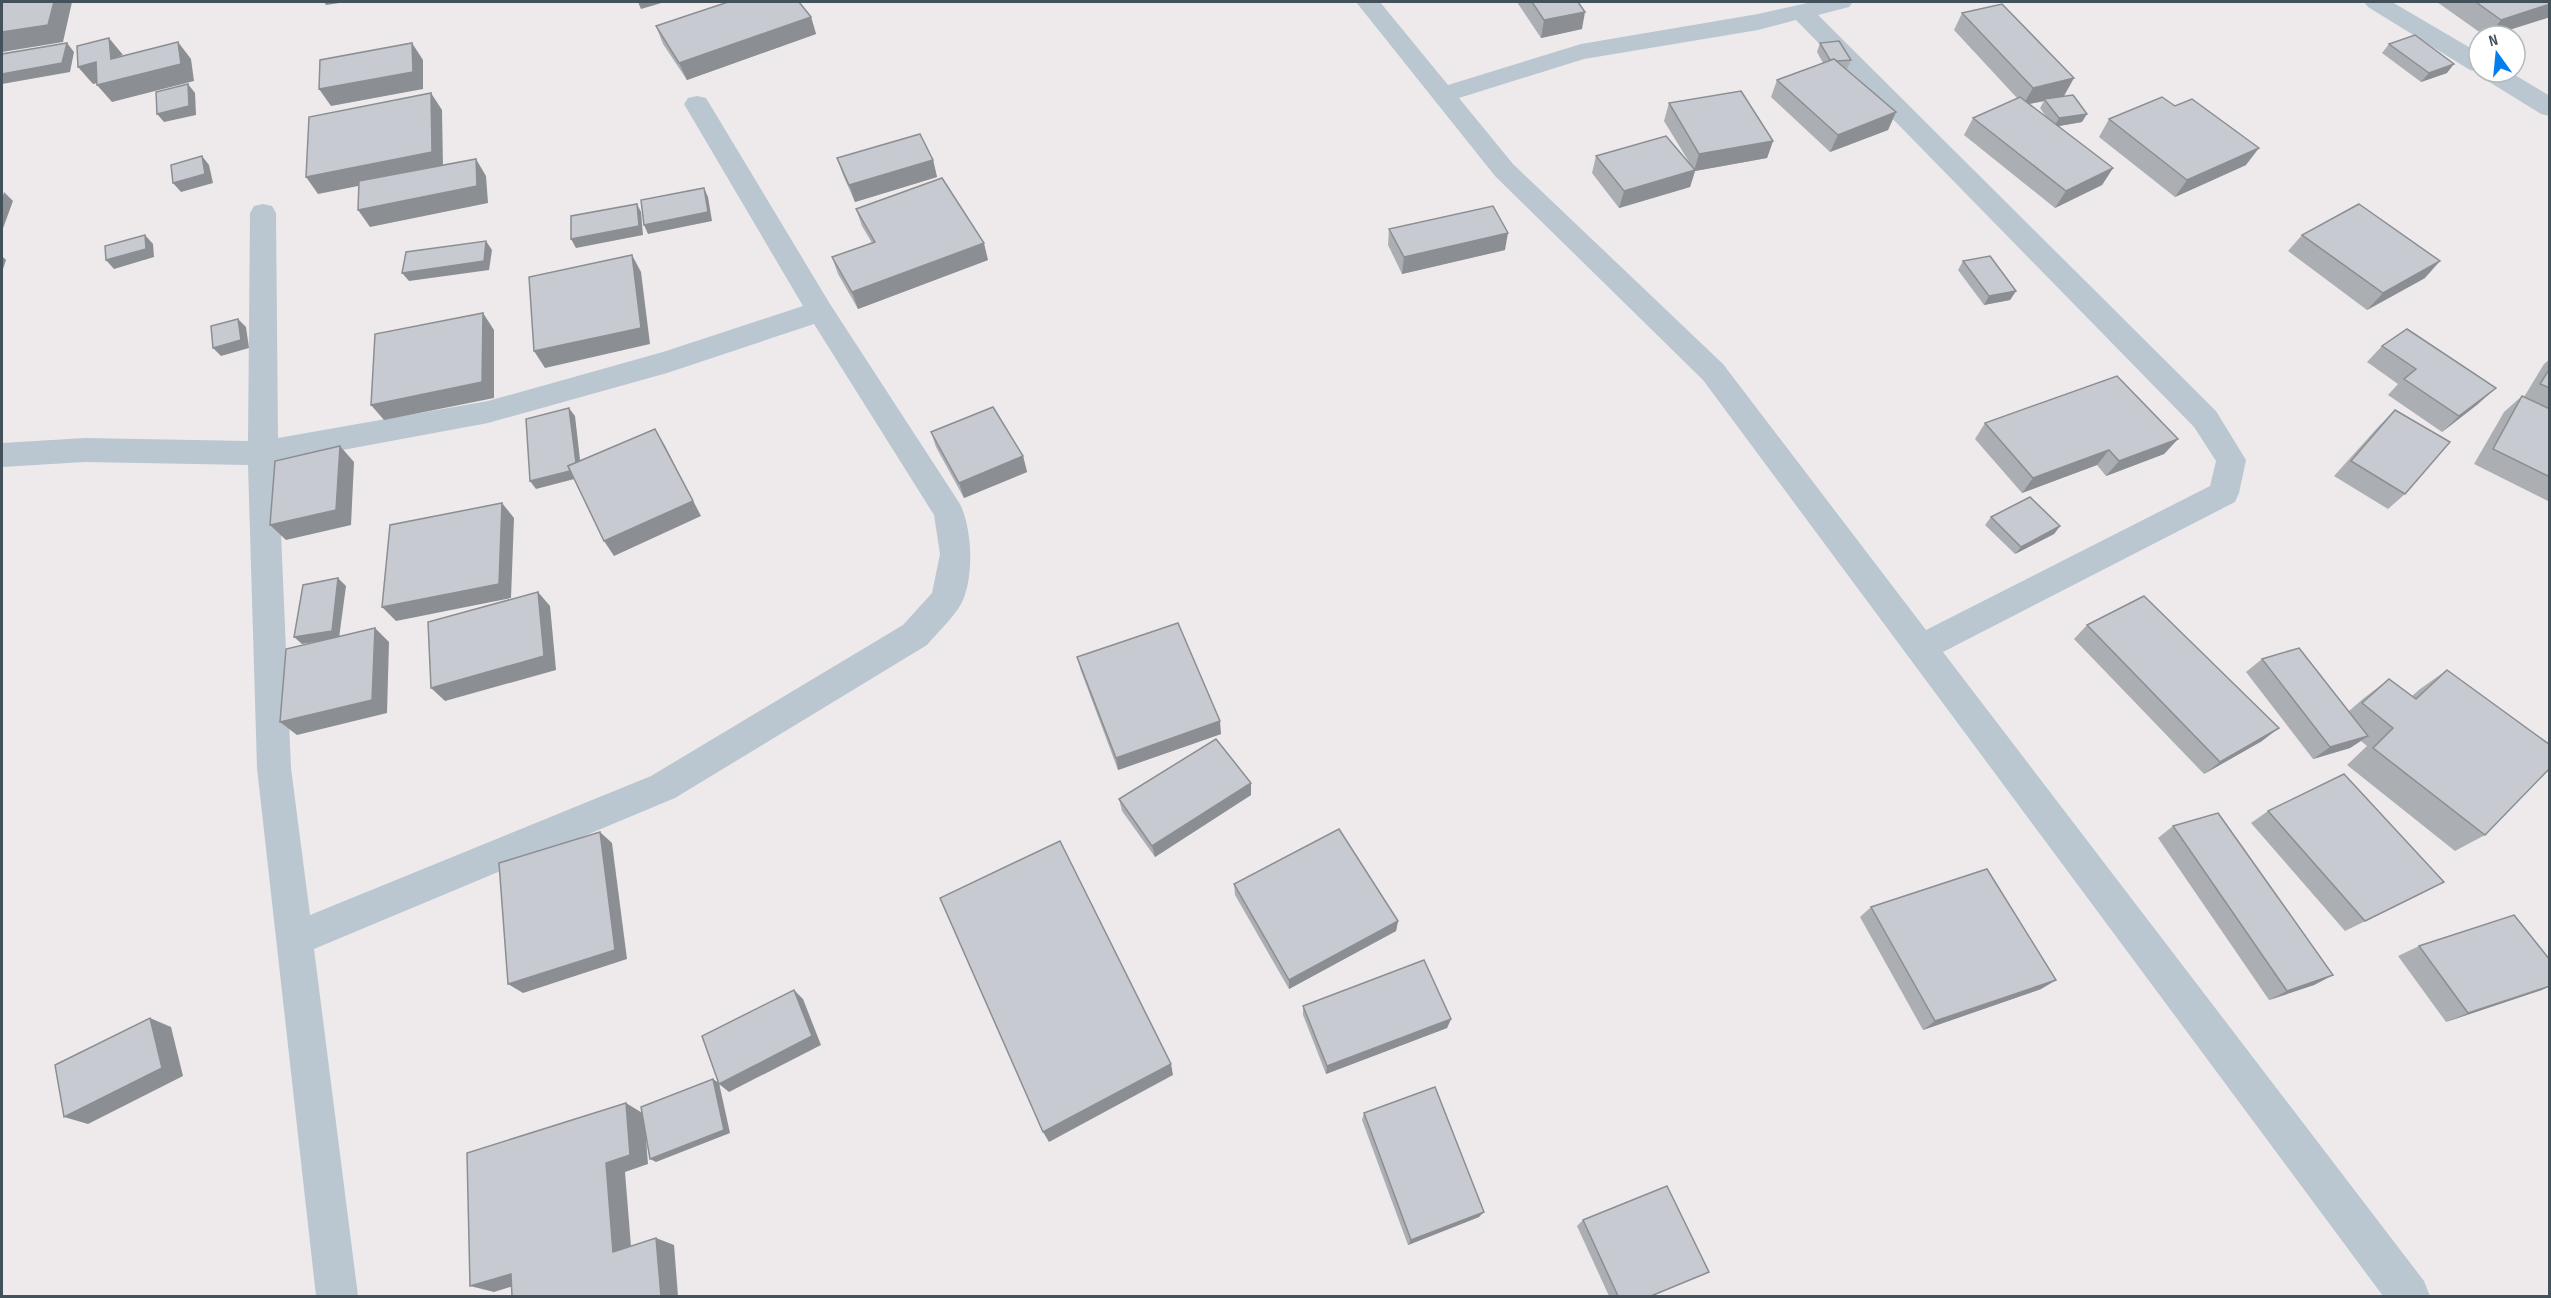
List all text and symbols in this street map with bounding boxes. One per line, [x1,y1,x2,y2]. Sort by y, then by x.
north arrow [2467,24,2527,84]
text: N [2487,31,2500,51]

